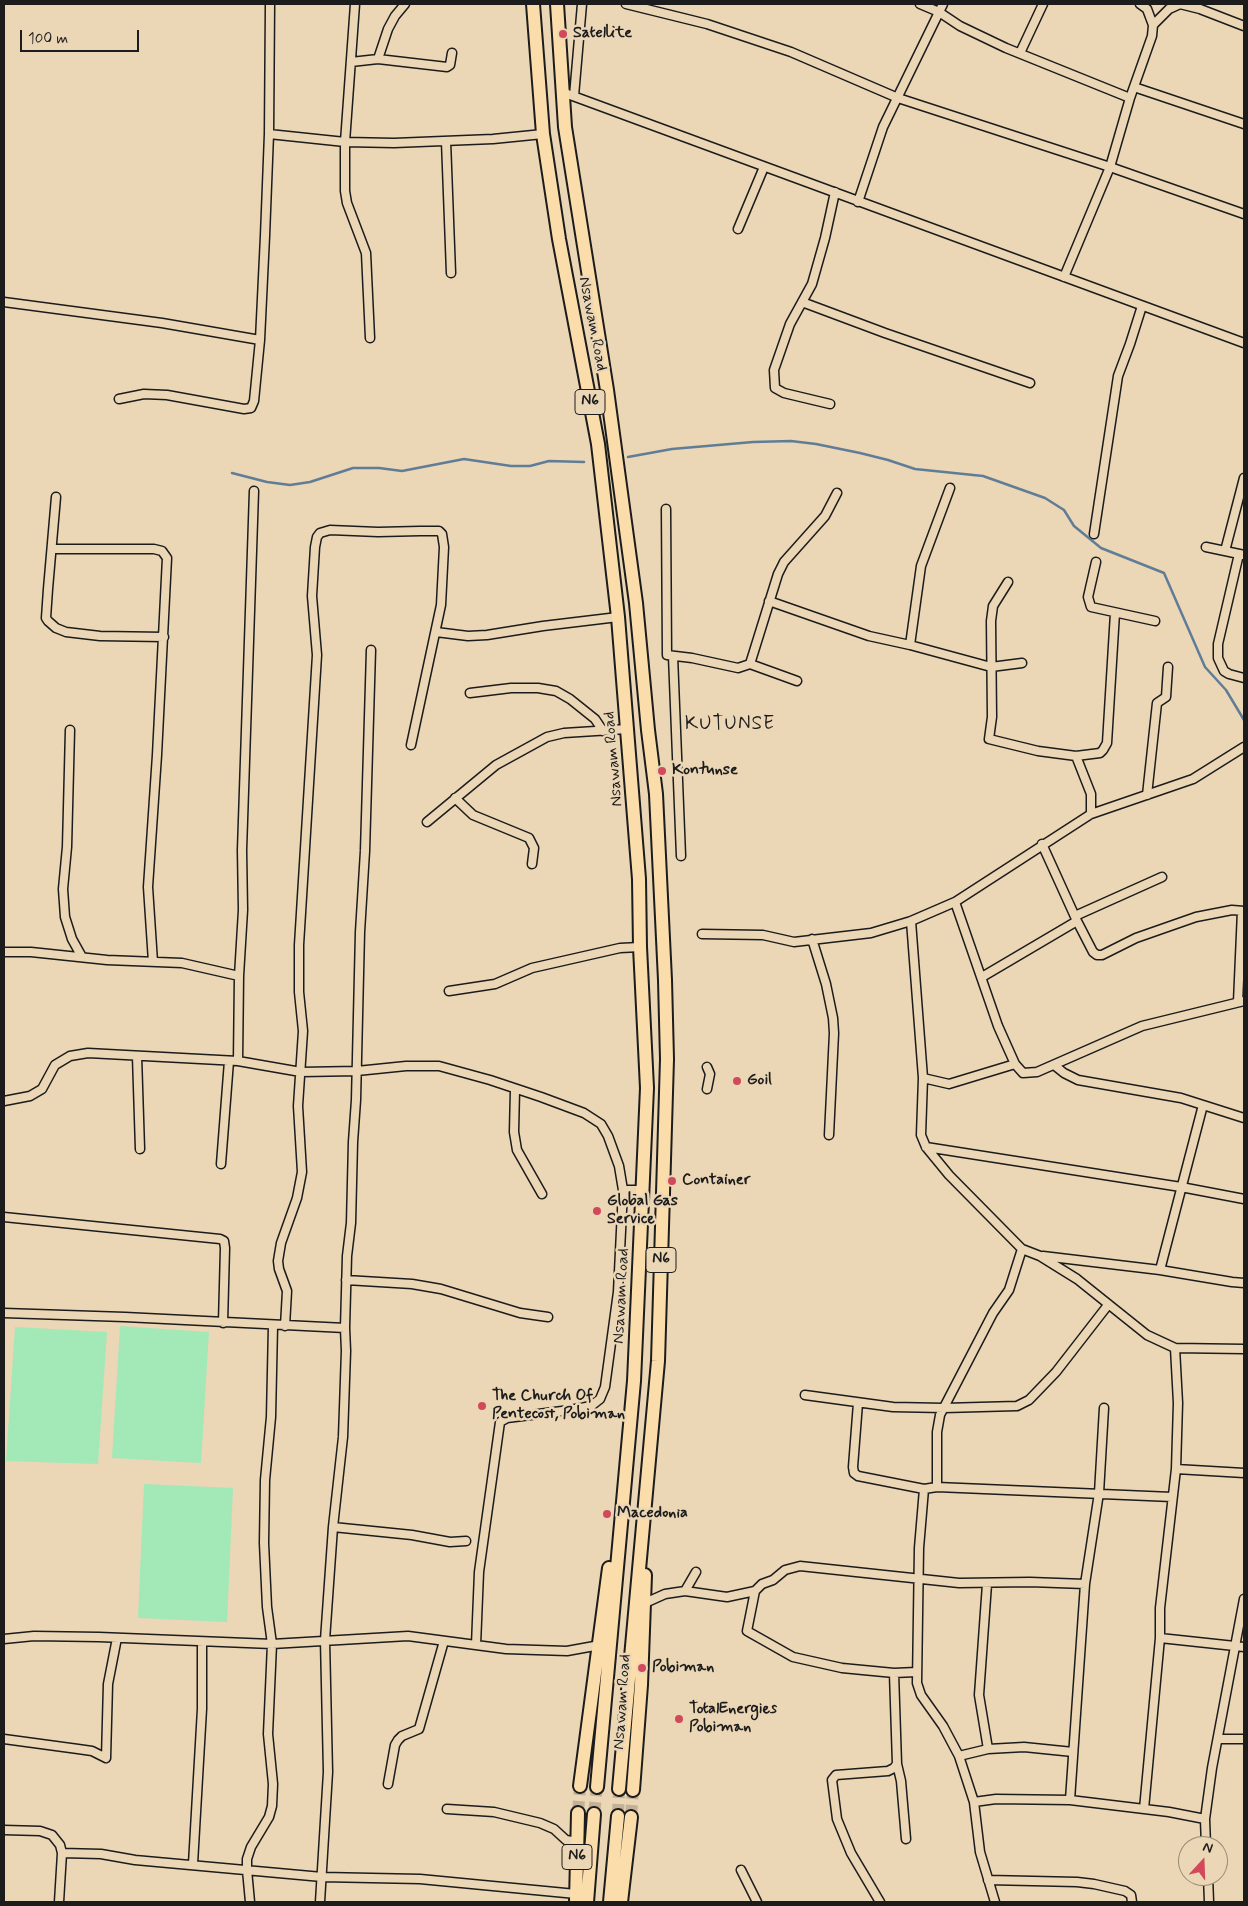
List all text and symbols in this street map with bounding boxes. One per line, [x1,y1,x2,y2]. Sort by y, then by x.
scale bar [22,20,141,52]
place label: Satellite [573,24,632,44]
marker: Satellite [557,28,569,40]
text: 100 m [28,29,68,49]
street label: Nsawam Road [573,275,611,373]
road number: N6 [575,390,605,414]
street label: Nsawam Road [600,711,628,807]
district label: KUTUNSE [683,714,777,736]
place label: Kontunse [672,761,738,781]
marker: Kontunse [656,765,668,777]
place label: Goil [747,1071,772,1091]
marker: Goil [731,1075,743,1087]
place label: Container [682,1171,750,1191]
marker: Container [666,1175,678,1187]
place label: Global Gas Service [607,1192,678,1230]
marker: Global Gas Service [591,1205,603,1217]
street label: Nsawam Road [610,1248,634,1344]
road number: N6 [646,1248,676,1272]
place label: The Church Of Pentecost, Pobiman [492,1387,625,1425]
marker: The Church Of Pentecost, Pobiman [476,1400,488,1412]
place label: Macedonia [617,1504,688,1524]
marker: Macedonia [601,1508,613,1520]
street label: Nsawam Road [610,1654,636,1750]
place label: Pobiman [652,1658,714,1678]
marker: Pobiman [636,1662,648,1674]
place label: TotalEnergies Pobiman [689,1700,777,1738]
marker: TotalEnergies Pobiman [673,1713,685,1725]
north arrow [1178,1836,1228,1886]
text: N [1200,1838,1215,1858]
road number: N6 [562,1844,592,1870]

